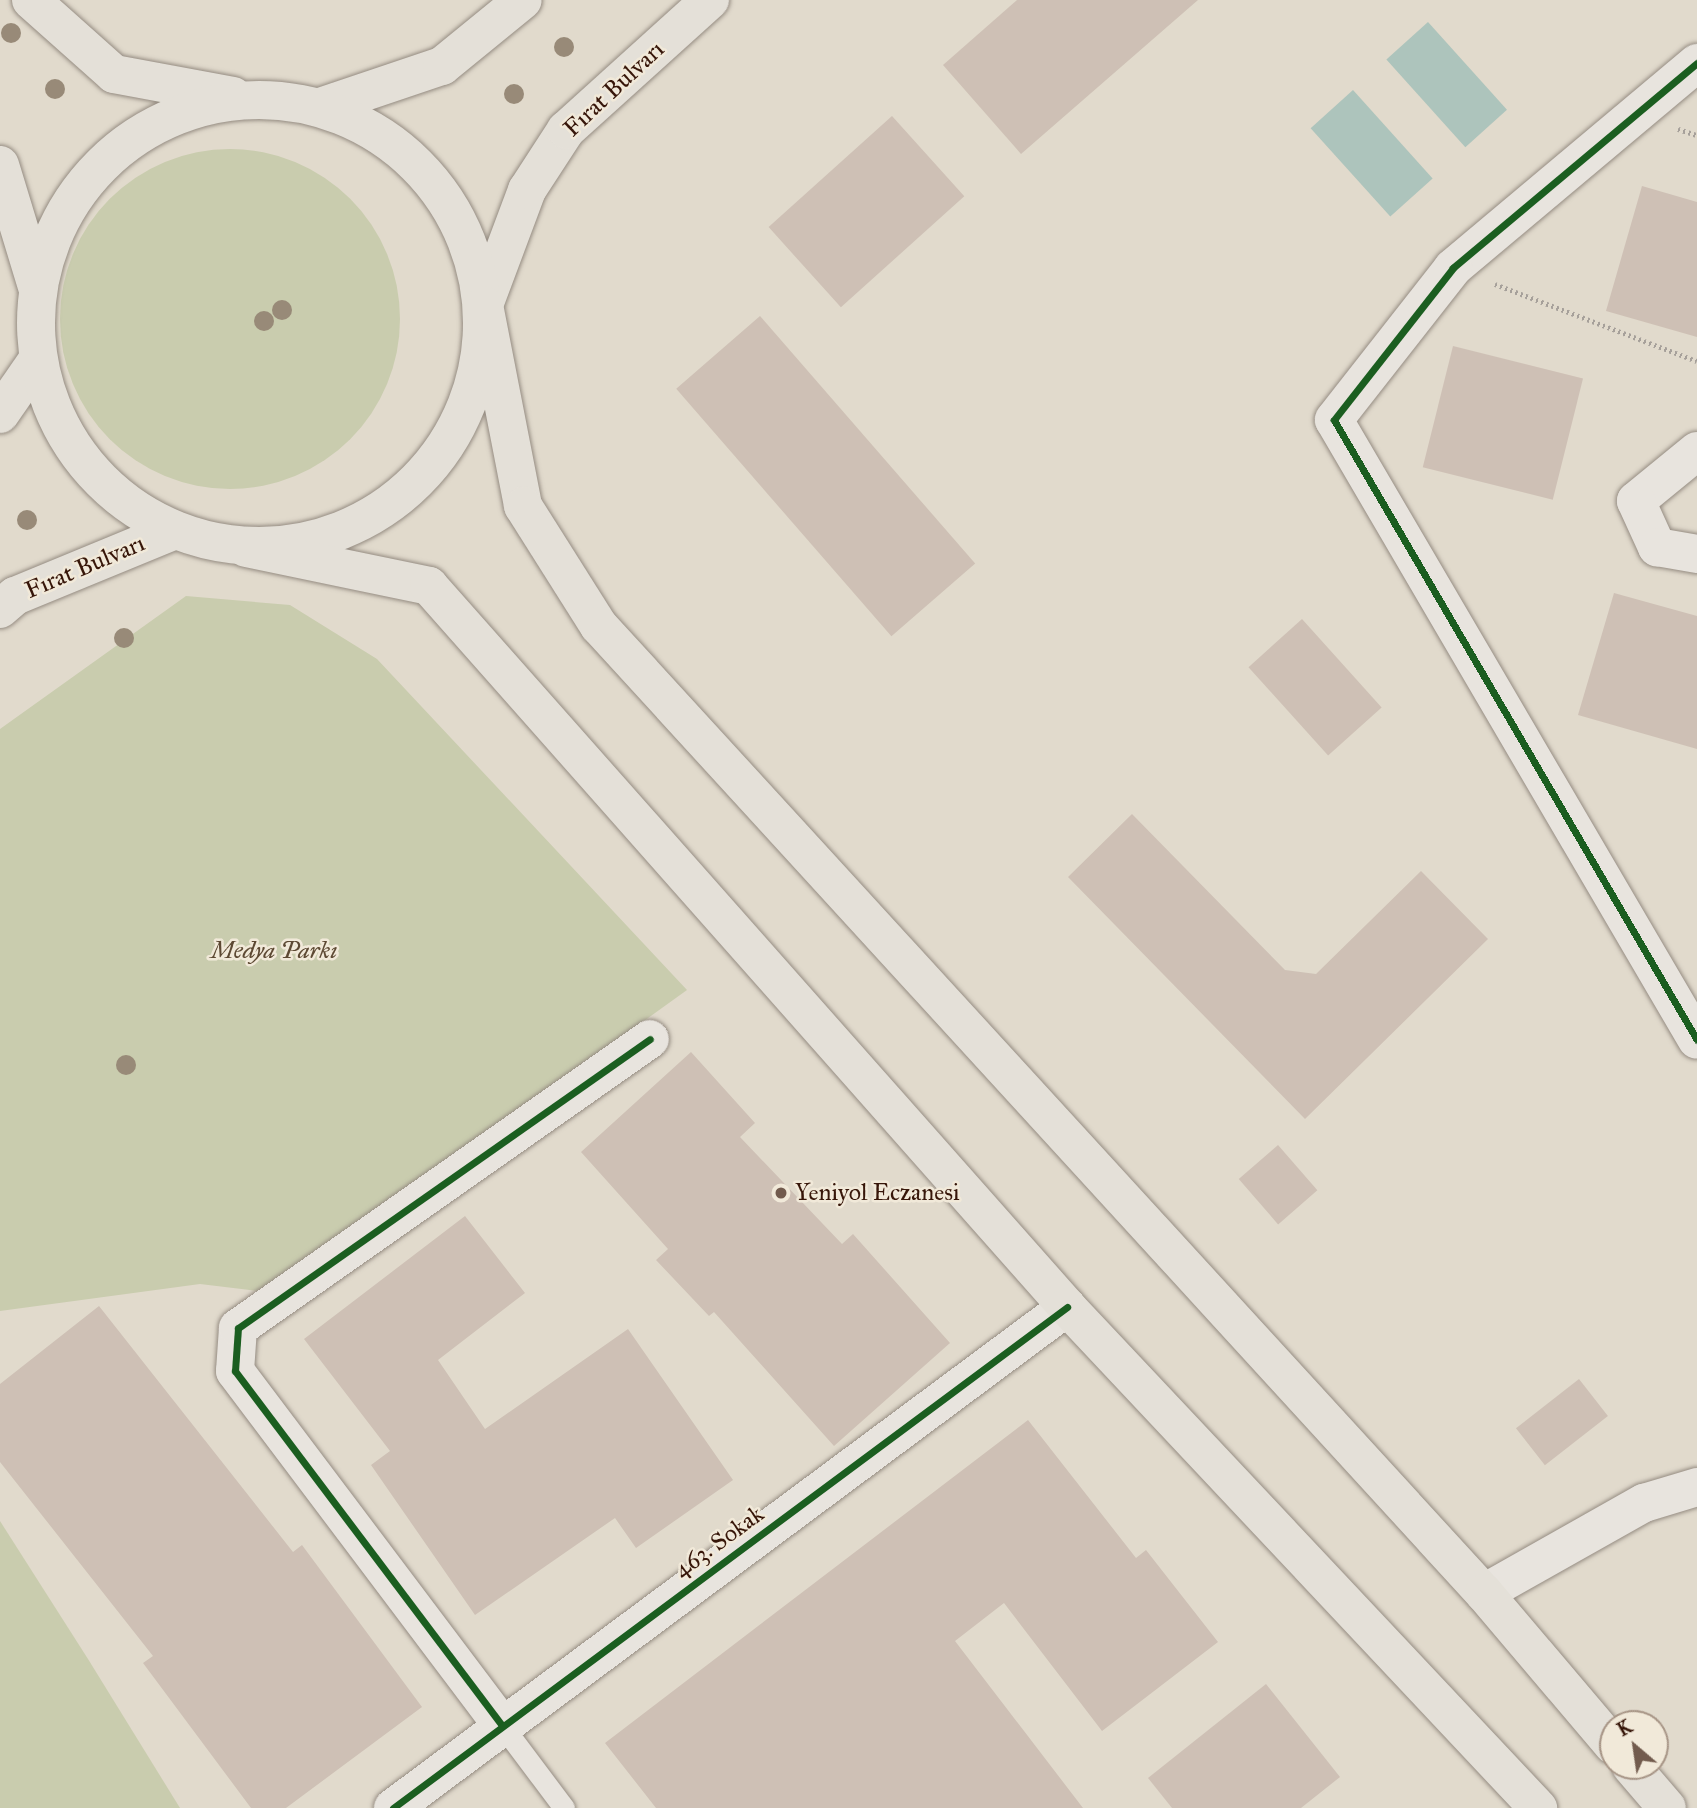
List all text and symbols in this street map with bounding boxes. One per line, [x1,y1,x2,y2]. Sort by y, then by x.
street label: Fırat Bulvarı [558,35,670,143]
street label: Fırat Bulvarı [21,529,149,605]
park label: Medya Parkı [211,937,337,965]
place label: Yeniyol Eczanesi [795,1179,960,1207]
marker: Yeniyol Eczanesi [773,1185,789,1201]
street label: 463. Sokak [669,1500,769,1584]
north arrow [1599,1710,1669,1780]
text: K [1613,1715,1636,1741]

